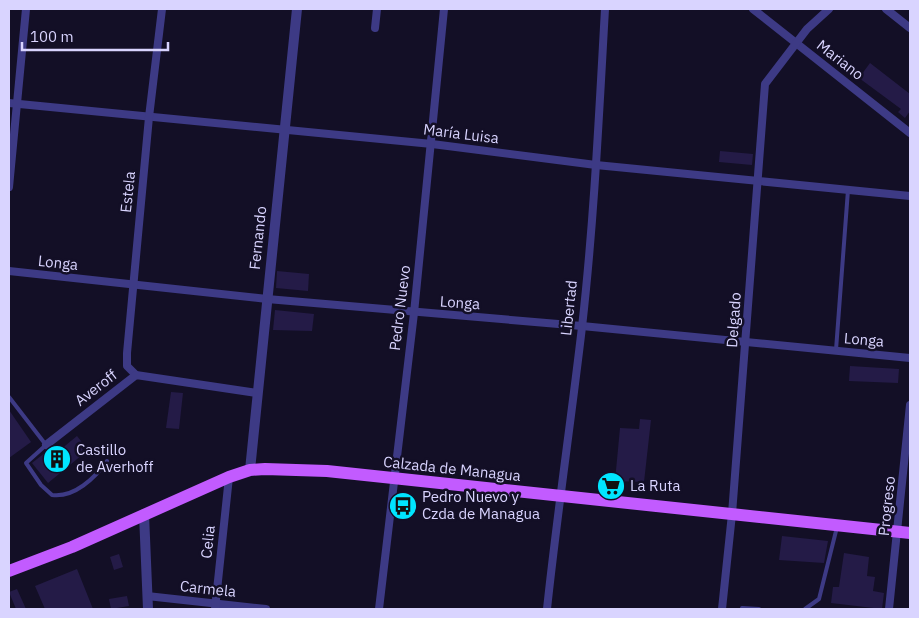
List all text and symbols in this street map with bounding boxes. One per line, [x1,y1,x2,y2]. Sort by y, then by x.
scale bar [22,20,169,52]
text: 100 m [30,27,74,46]
street label: Mariano [813,35,868,84]
street label: María Luisa [422,119,500,148]
street label: Estela [116,170,139,214]
street label: Fernando [245,205,270,271]
street label: Longa [37,251,79,274]
street label: Pedro Nuevo [385,264,414,352]
street label: Libertad [556,279,581,337]
street label: Longa [439,292,481,313]
street label: Delgado [722,292,745,348]
street label: Longa [843,328,885,351]
street label: Averoff [71,365,121,410]
place label: Castillo de Averhoff [76,440,153,476]
building icon: Castillo de Averhoff [42,444,72,474]
street label: Calzada de Managua [382,452,522,485]
supermarket icon: La Ruta [596,471,626,501]
street label: Progreso [874,475,899,537]
place label: La Ruta [630,476,680,495]
place label: Pedro Nuevo y Czda de Managua [422,487,540,523]
bus stop icon: Pedro Nuevo y Czda de Managua [388,491,418,521]
street label: Celia [196,524,219,560]
street label: Carmela [179,576,237,601]

